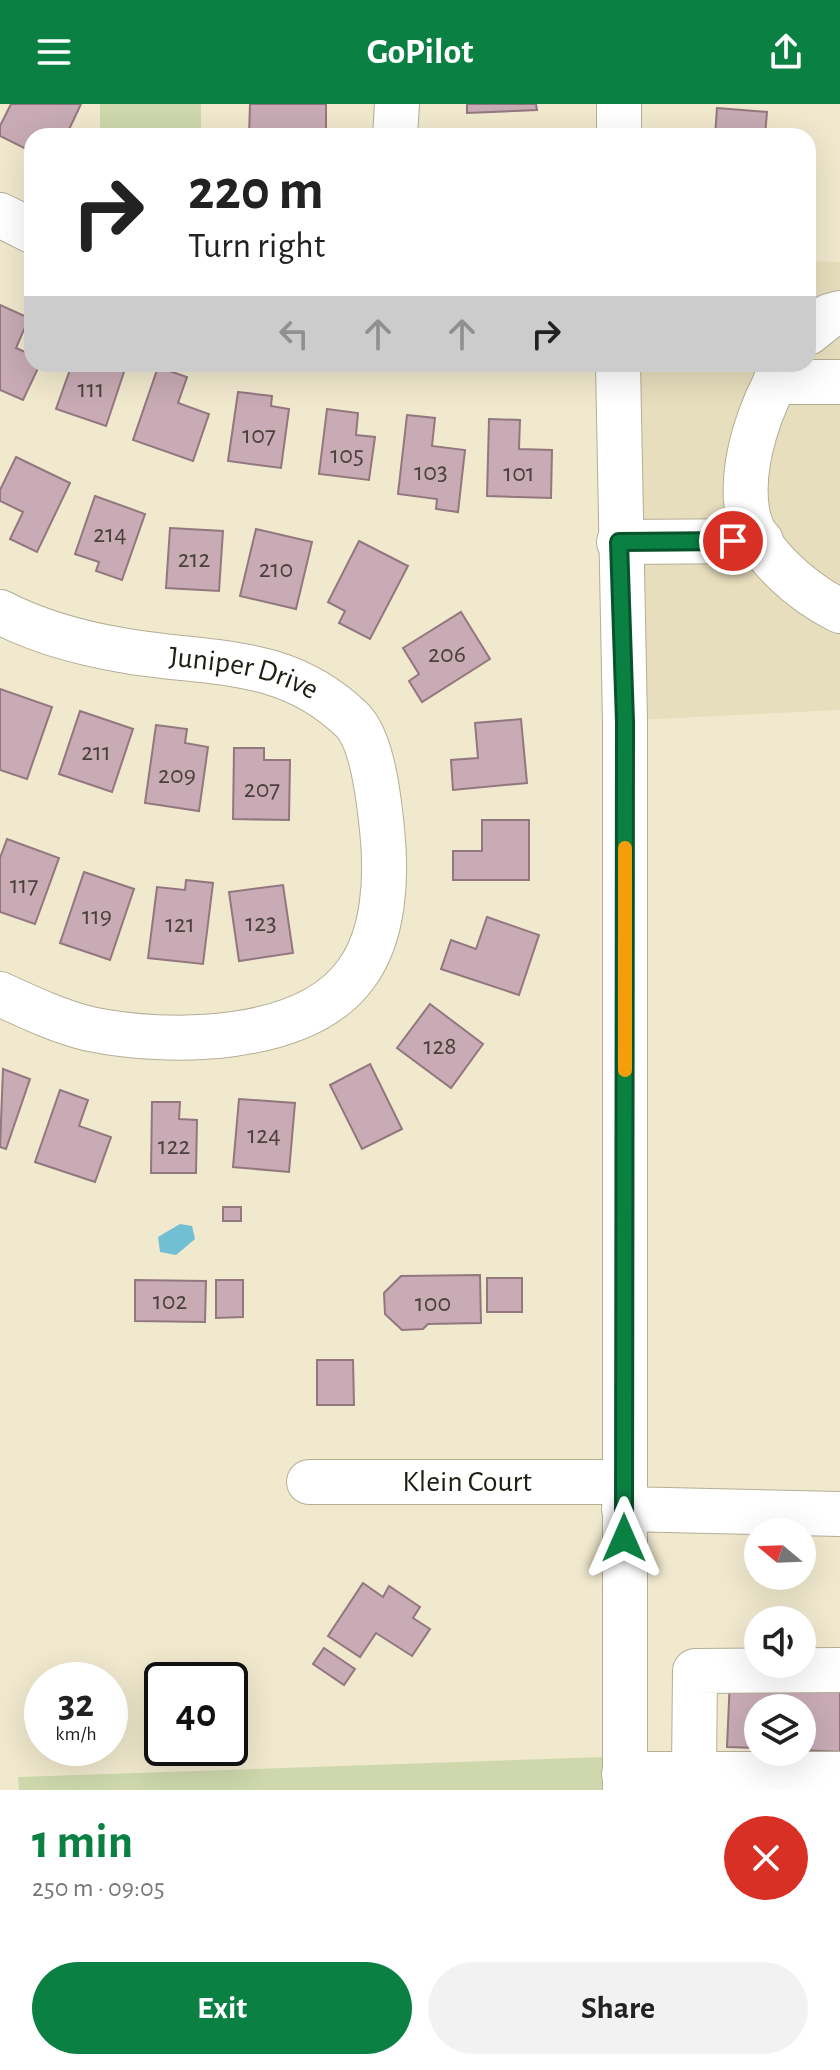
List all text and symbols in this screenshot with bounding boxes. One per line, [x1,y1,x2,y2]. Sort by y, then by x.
icon: menu [32,30,76,74]
icon: share [764,30,808,74]
text: GoPilot [367,34,473,70]
icon: right [56,160,160,264]
text: 220 m [188,163,324,219]
text: Turn right [188,228,325,264]
icon: left [272,312,316,356]
icon: ahead [356,312,400,356]
icon: ahead [440,312,484,356]
icon: right [524,312,568,356]
house number: 111 [78,376,104,402]
house number: 107 [242,422,276,448]
house number: 105 [330,442,364,468]
house number: 103 [414,459,448,485]
house number: 101 [503,460,535,486]
pin [699,507,767,575]
icon: arrive [711,519,755,563]
house number: 214 [93,521,127,547]
house number: 212 [178,546,210,572]
house number: 210 [259,556,293,582]
house number: 206 [428,641,466,667]
street label: Juniper Drive [167,642,323,705]
house number: 211 [81,739,111,765]
house number: 209 [158,762,196,788]
house number: 207 [244,776,280,802]
house number: 117 [10,872,39,898]
house number: 119 [82,903,112,929]
house number: 123 [245,910,277,936]
house number: 121 [165,911,195,937]
house number: 128 [423,1033,457,1059]
house number: 124 [247,1122,281,1148]
house number: 122 [158,1133,190,1159]
house number: 102 [153,1288,187,1314]
house number: 100 [415,1290,451,1316]
street label: Klein Court [402,1467,532,1497]
position arrow [582,1496,666,1580]
north arrow [744,1518,816,1590]
map controls [744,1518,816,1766]
button: sound [744,1606,816,1678]
speed limit sign: 40 [144,1662,248,1766]
text: 32 [58,1684,94,1724]
button: layers [744,1694,816,1766]
text: km/h [55,1724,97,1744]
button: close [724,1816,808,1900]
text: 1 min [32,1819,133,1867]
text: 250 m · 09:05 [32,1875,165,1901]
button: Exit [32,1962,412,2054]
button: Share [428,1962,808,2054]

